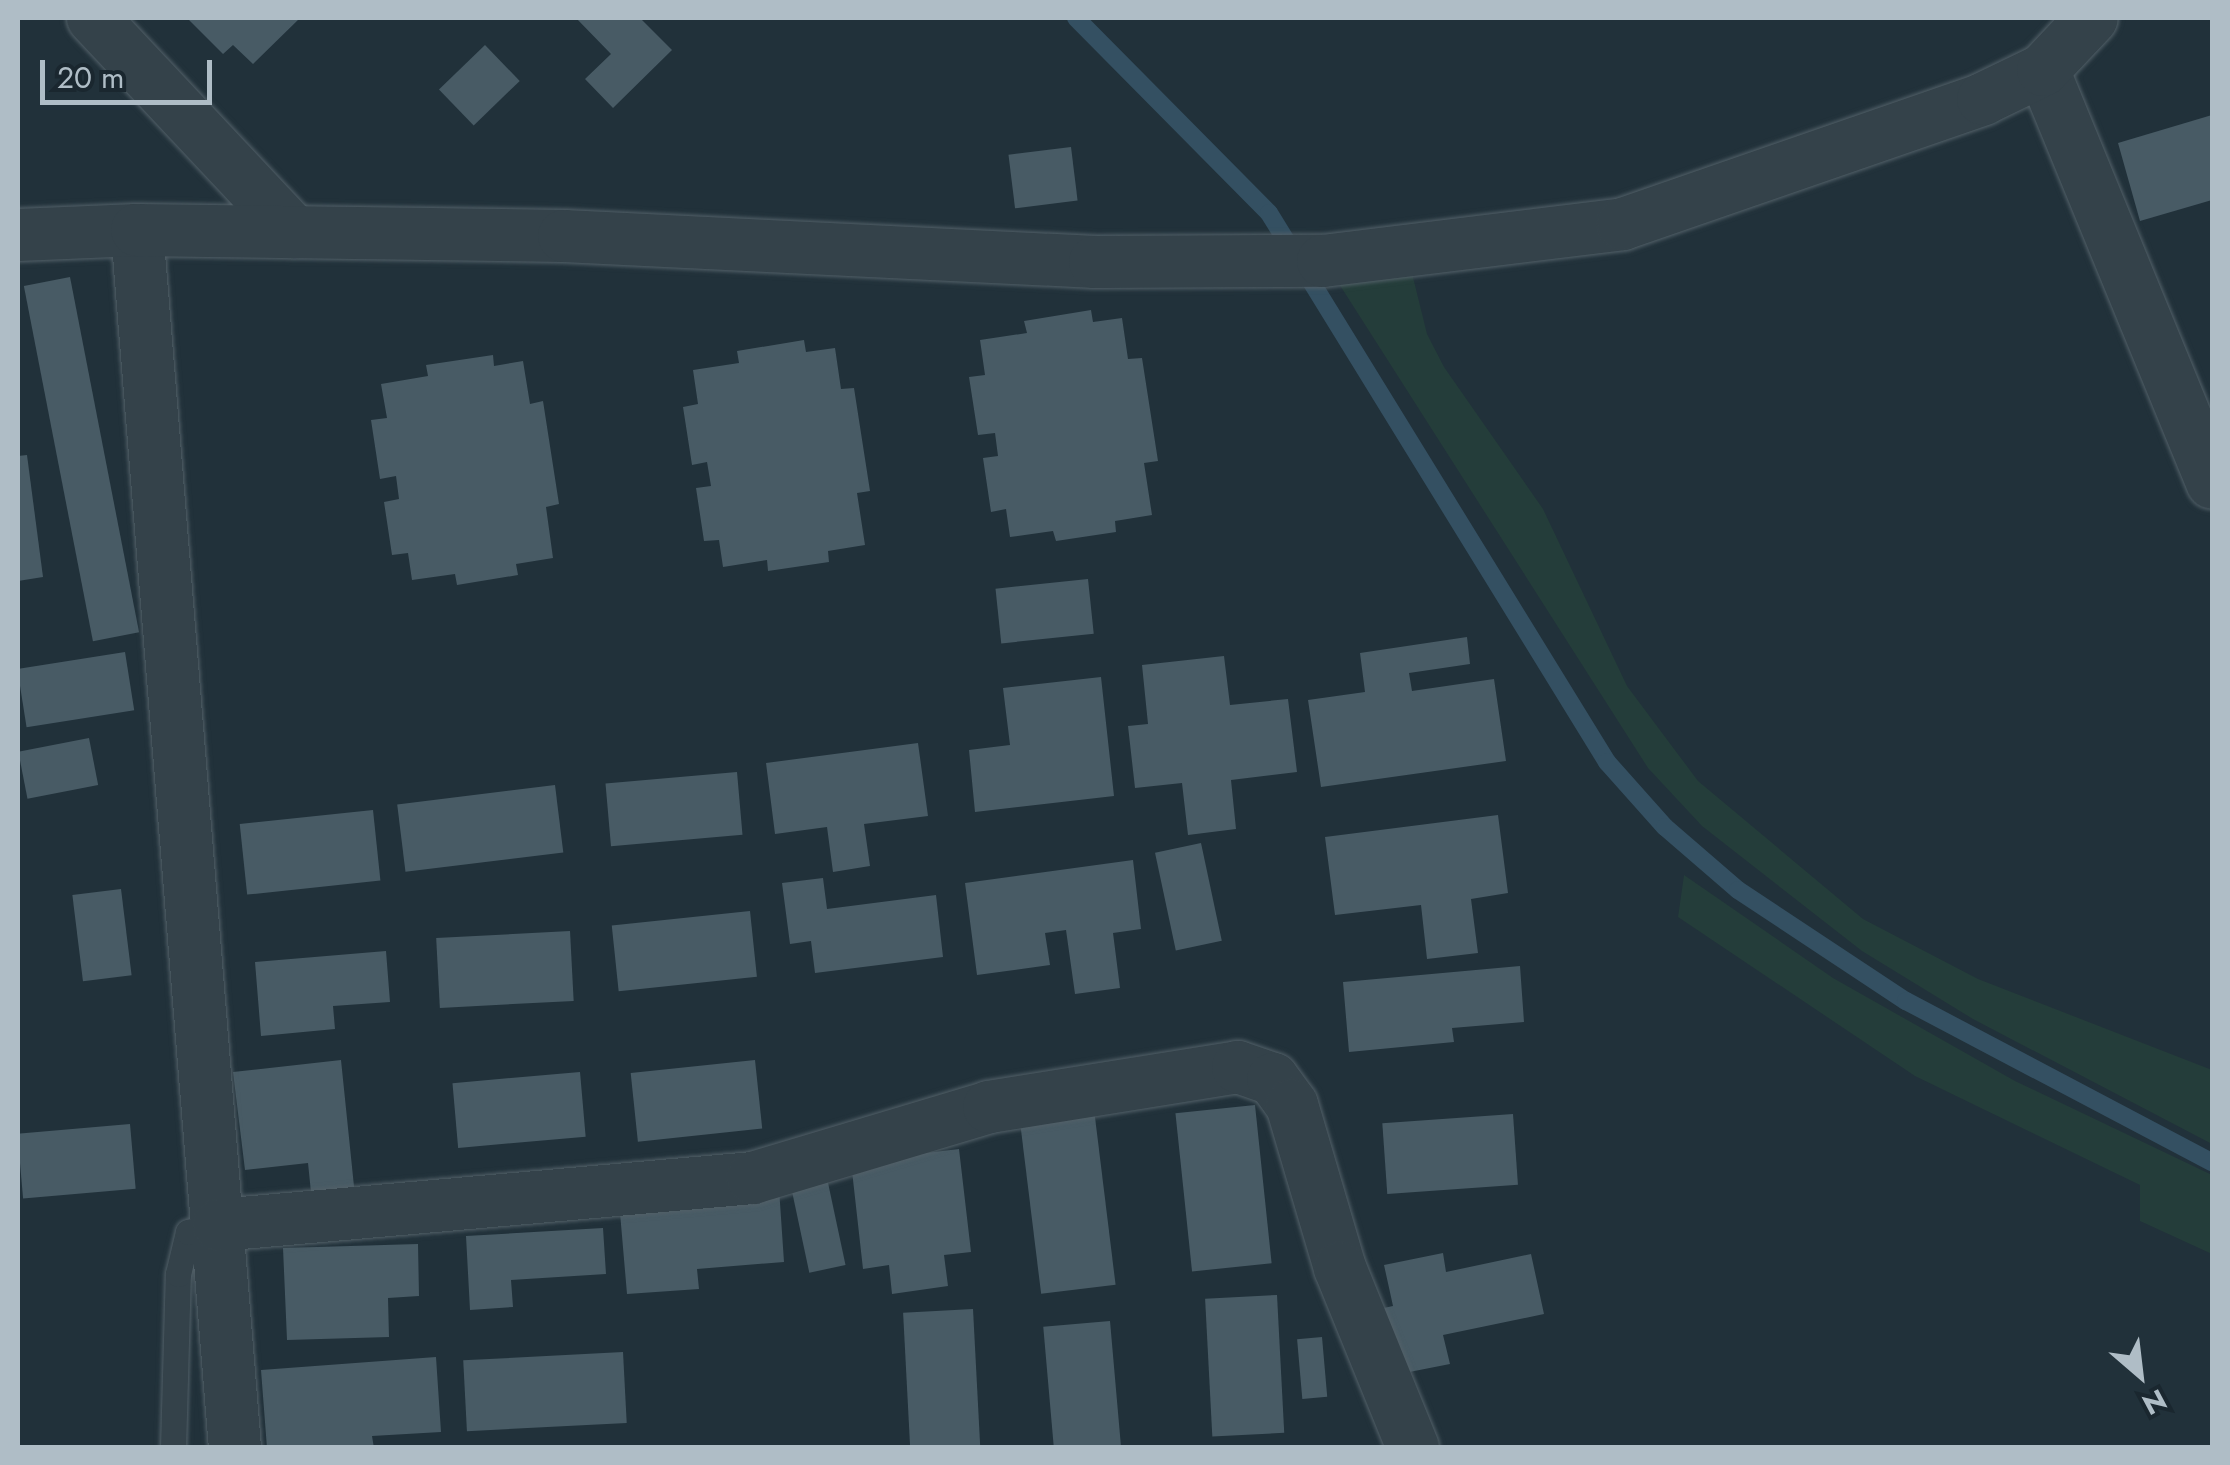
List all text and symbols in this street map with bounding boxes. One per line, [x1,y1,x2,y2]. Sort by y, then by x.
scale bar [45,40,218,102]
text: 20 m [57,56,124,99]
north arrow [2090,1325,2190,1425]
text: N [2135,1379,2174,1425]

